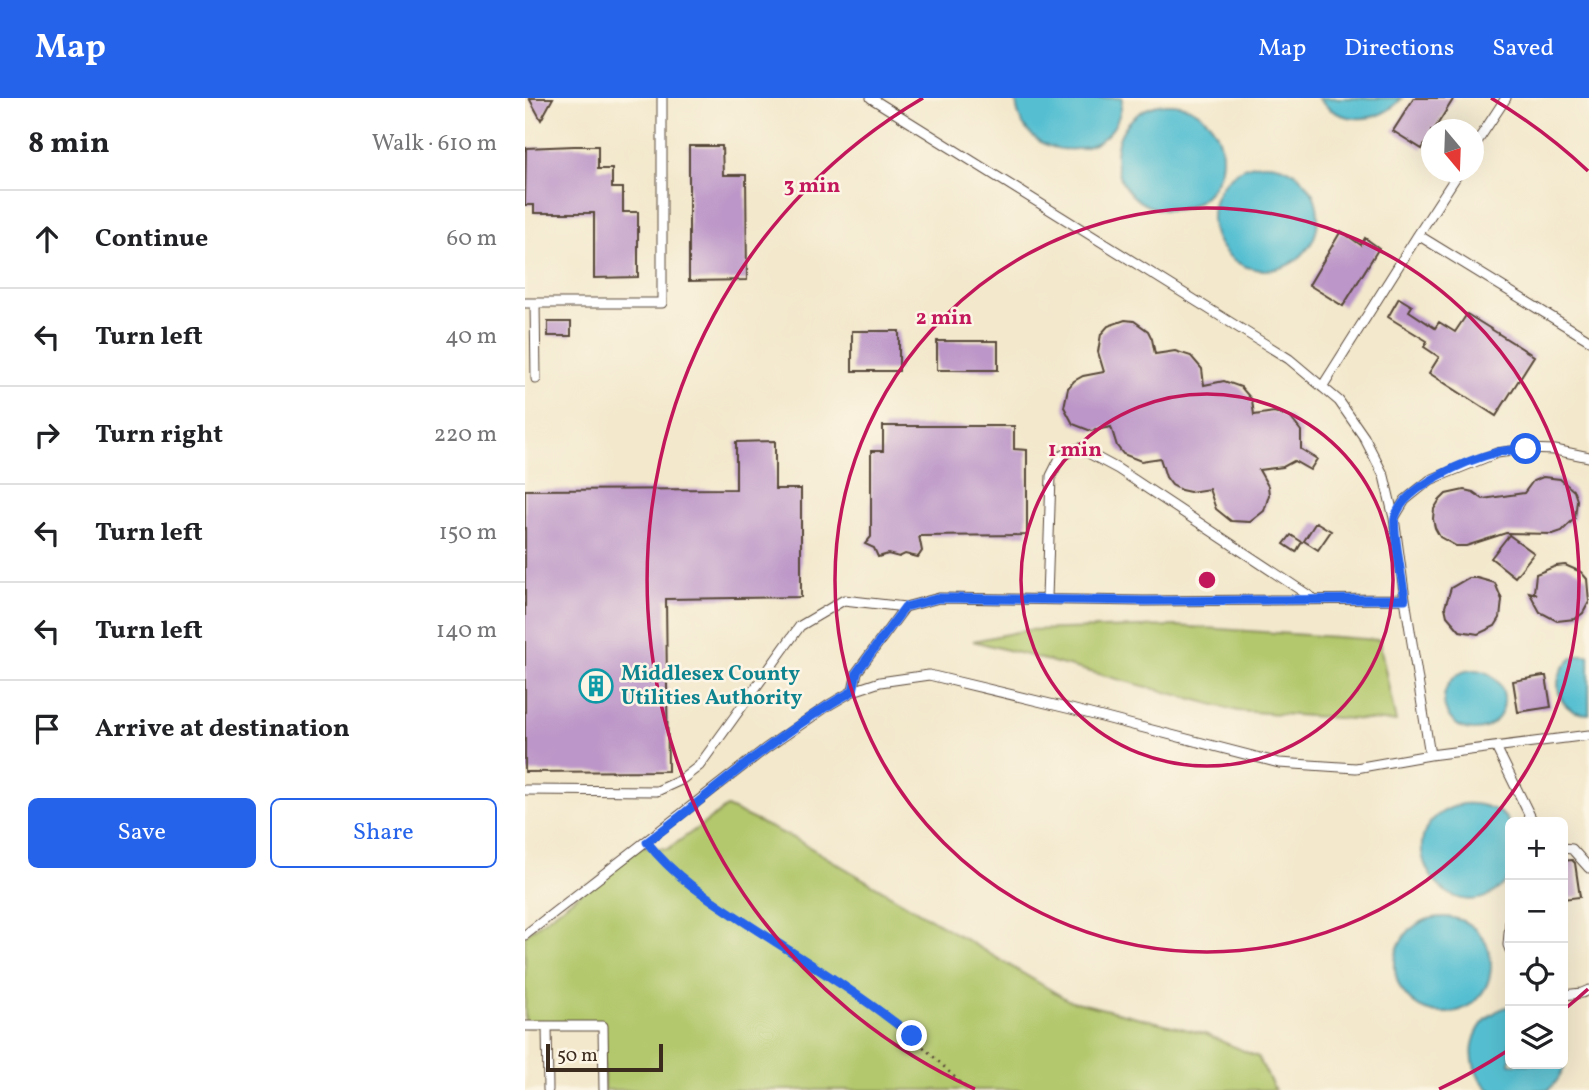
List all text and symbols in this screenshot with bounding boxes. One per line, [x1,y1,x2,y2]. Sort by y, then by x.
text: Map [35,26,106,72]
text: Map [1258,32,1306,66]
text: Directions [1344,32,1454,66]
text: Saved [1492,32,1554,66]
north arrow [1421,119,1484,182]
text: 8 min [28,123,110,165]
text: Walk · 610 m [372,128,497,160]
text: 3 min [784,172,840,201]
icon: ahead [28,220,66,258]
text: Continue [95,221,208,257]
text: 60 m [447,223,497,255]
text: 2 min [916,304,972,333]
icon: left [28,318,66,356]
text: Turn left [95,319,203,355]
text: 40 m [445,321,497,353]
icon: right [28,416,66,454]
text: Turn right [95,417,223,453]
text: 220 m [434,419,497,451]
route start [1510,433,1541,464]
text: 1 min [1048,436,1102,465]
icon: left [28,514,66,552]
text: Turn left [95,515,203,551]
text: 150 m [439,517,497,549]
centre of rings [1195,568,1219,592]
icon: left [28,612,66,650]
text: Turn left [95,613,203,649]
text: 140 m [436,615,497,647]
place label: Middlesex County Utilities Authority [621,660,802,713]
building icon: Middlesex County Utilities Authority [577,667,615,705]
icon: arrive [28,710,66,748]
text: Arrive at destination [95,711,350,747]
button: Save [28,798,256,868]
button: Share [270,798,497,868]
map controls [1505,817,1568,1069]
button: + [1505,817,1568,880]
button: − [1505,880,1568,943]
button: locate [1505,943,1568,1006]
button: layers [1505,1006,1568,1069]
route end [896,1020,927,1051]
scale bar [546,1041,663,1073]
text: 50 m [557,1043,598,1069]

